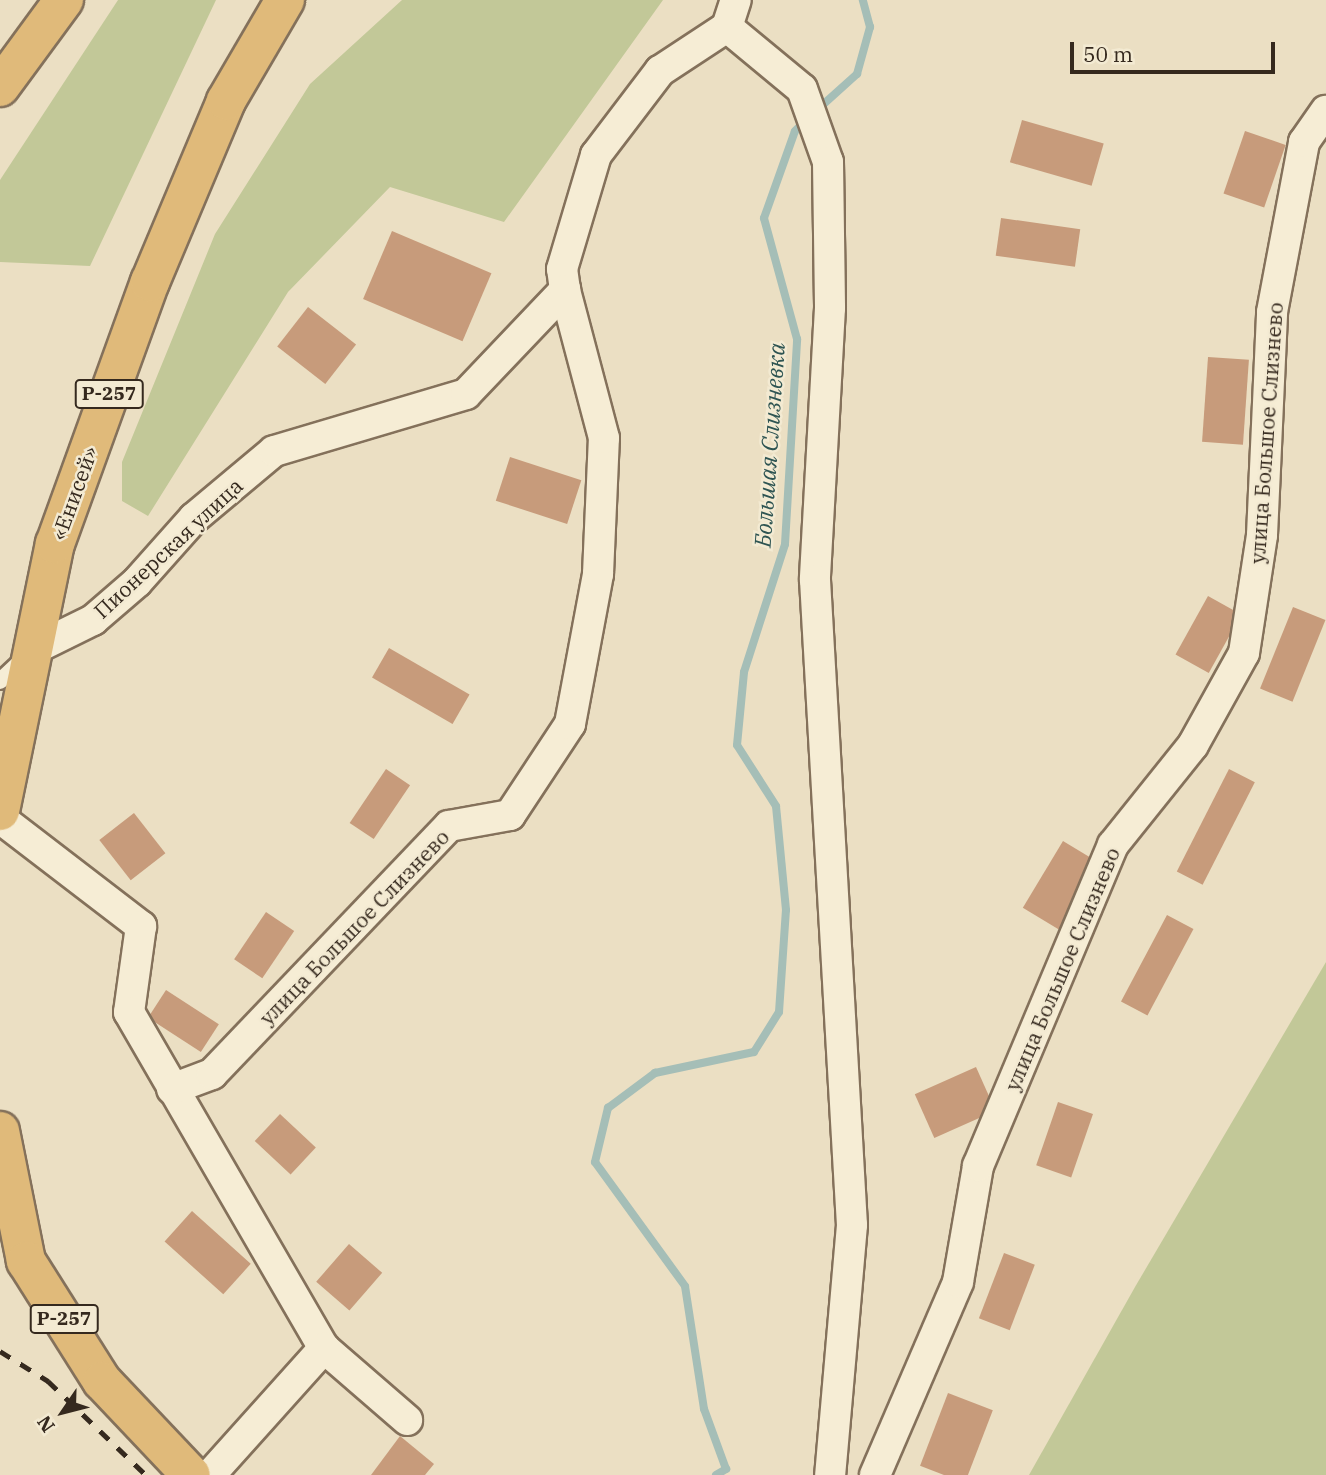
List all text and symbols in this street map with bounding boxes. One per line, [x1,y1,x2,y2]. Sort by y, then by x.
scale bar [1074,28,1279,72]
text: 50 m [1083,40,1133,68]
street label: улица Большое Слизнево [1244,301,1288,565]
water label: Большая Слизневка [748,342,790,548]
road number: Р-257 [74,378,144,410]
street label: «Енисей» [45,443,103,543]
street label: Пионерская улица [88,473,248,623]
street label: улица Большое Слизнево [254,824,454,1030]
street label: улица Большое Слизнево [999,843,1125,1095]
road number: Р-257 [29,1303,99,1334]
north arrow [28,1377,98,1447]
text: N [32,1411,60,1437]

